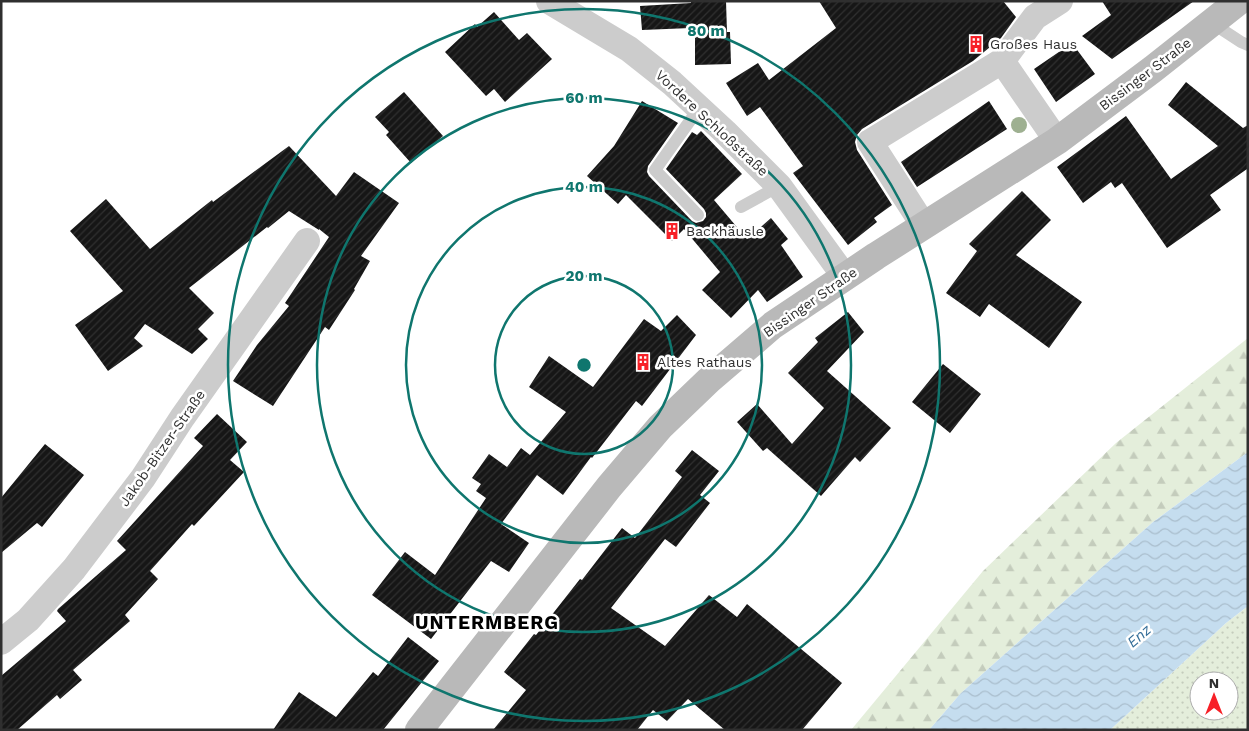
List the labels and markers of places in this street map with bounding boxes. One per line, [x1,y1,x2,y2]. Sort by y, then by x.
building icon: Großes Haus [966,34,986,54]
place label: Großes Haus [990,36,1077,52]
building icon: Backhäusle [662,221,682,241]
place label: Backhäusle [686,223,764,239]
building icon: Altes Rathaus [633,352,653,372]
place label: Altes Rathaus [657,354,752,370]
centre of rings [575,356,593,374]

